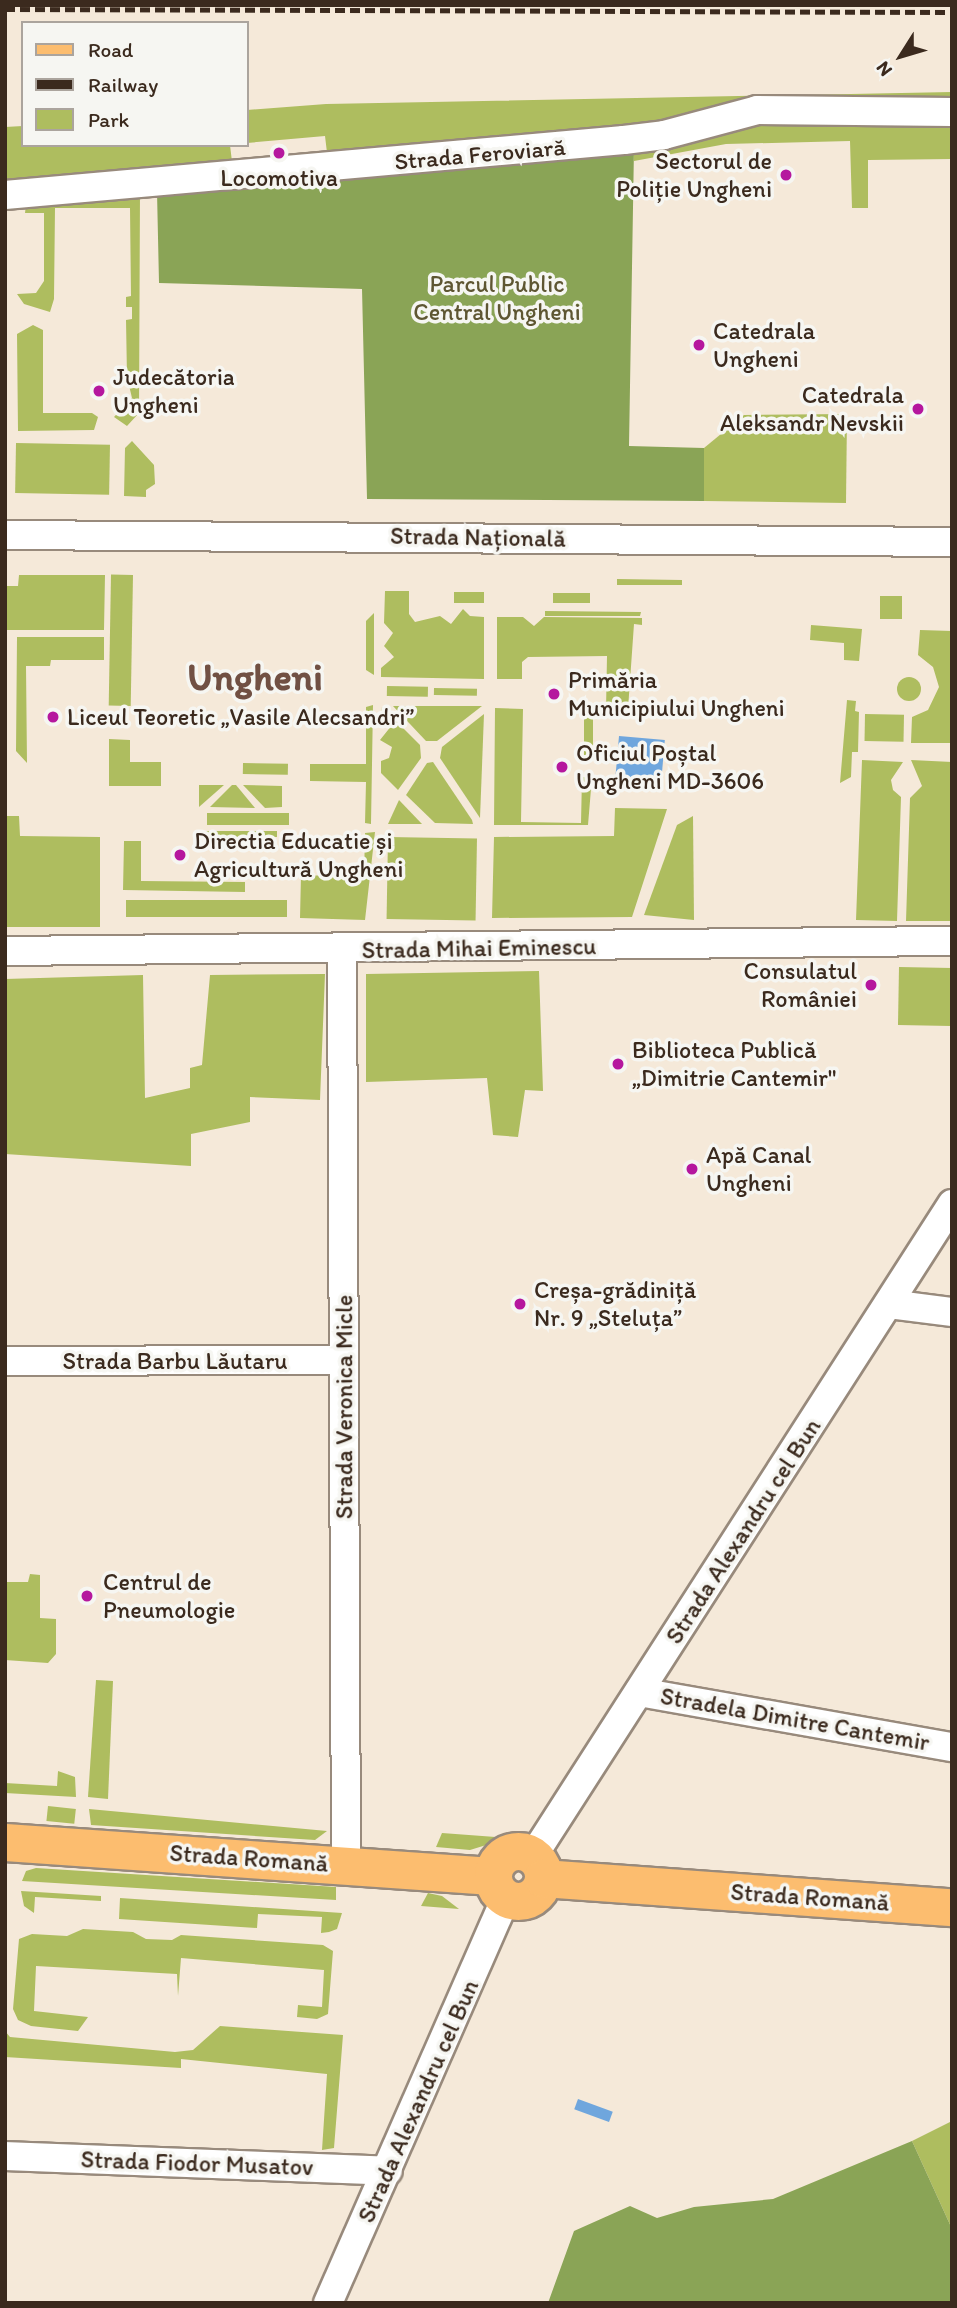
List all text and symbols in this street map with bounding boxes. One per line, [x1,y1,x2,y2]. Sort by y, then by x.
legend [21,21,248,147]
north arrow [866,21,936,91]
text: Road [88,37,133,62]
text: N [871,57,897,81]
text: Railway [88,72,158,97]
text: Park [88,107,129,132]
street label: Strada Feroviară [394,132,566,176]
marker: Locomotiva [271,145,287,161]
place label: Sectorul de Poliție Ungheni [616,147,772,203]
place label: Locomotiva [220,164,338,192]
marker: Sectorul de Poliție Ungheni [778,167,794,183]
park label: Parcul Public Central Ungheni [413,270,581,326]
place label: Catedrala Ungheni [713,317,815,373]
marker: Catedrala Ungheni [691,337,707,353]
place label: Judecătoria Ungheni [113,363,235,419]
place label: Catedrala Aleksandr Nevskii [720,381,904,437]
marker: Judecătoria Ungheni [91,383,107,399]
marker: Catedrala Aleksandr Nevskii [910,401,926,417]
street label: Strada Națională [390,521,566,553]
district label: Ungheni [187,655,323,701]
place label: Primăria Municipiului Ungheni [568,666,786,722]
marker: Primăria Municipiului Ungheni [546,686,562,702]
place label: Liceul Teoretic „Vasile Alecsandri” [67,703,414,731]
marker: Liceul Teoretic „Vasile Alecsandri” [45,709,61,725]
place label: Oficiul Poștal Ungheni MD-3606 [576,739,764,795]
marker: Oficiul Poștal Ungheni MD-3606 [554,759,570,775]
place label: Directia Educatie și Agricultură Ungheni [194,827,403,883]
marker: Directia Educatie și Agricultură Ungheni [172,847,188,863]
street label: Strada Mihai Eminescu [361,932,597,964]
place label: Consulatul României [744,957,857,1013]
marker: Consulatul României [863,977,879,993]
place label: Biblioteca Publică „Dimitrie Cantemir" [632,1036,837,1092]
marker: Biblioteca Publică „Dimitrie Cantemir" [610,1056,626,1072]
place label: Apă Canal Ungheni [706,1141,812,1197]
marker: Apă Canal Ungheni [684,1161,700,1177]
place label: Creșa-grădiniță Nr. 9 „Steluța” [534,1276,696,1332]
street label: Strada Veronica Micle [330,1295,358,1519]
marker: Creșa-grădiniță Nr. 9 „Steluța” [512,1296,528,1312]
street label: Strada Barbu Lăutaru [63,1347,287,1375]
street label: Strada Alexandru cel Bun [659,1413,827,1649]
place label: Centrul de Pneumologie [103,1568,235,1624]
marker: Centrul de Pneumologie [77,1586,97,1606]
street label: Stradela Dimitre Cantemir [657,1681,933,1757]
street label: Strada Romană [169,1838,329,1878]
street label: Strada Romană [730,1877,890,1917]
street label: Strada Alexandru cel Bun [351,1975,485,2227]
street label: Strada Fiodor Musatov [81,2145,313,2181]

